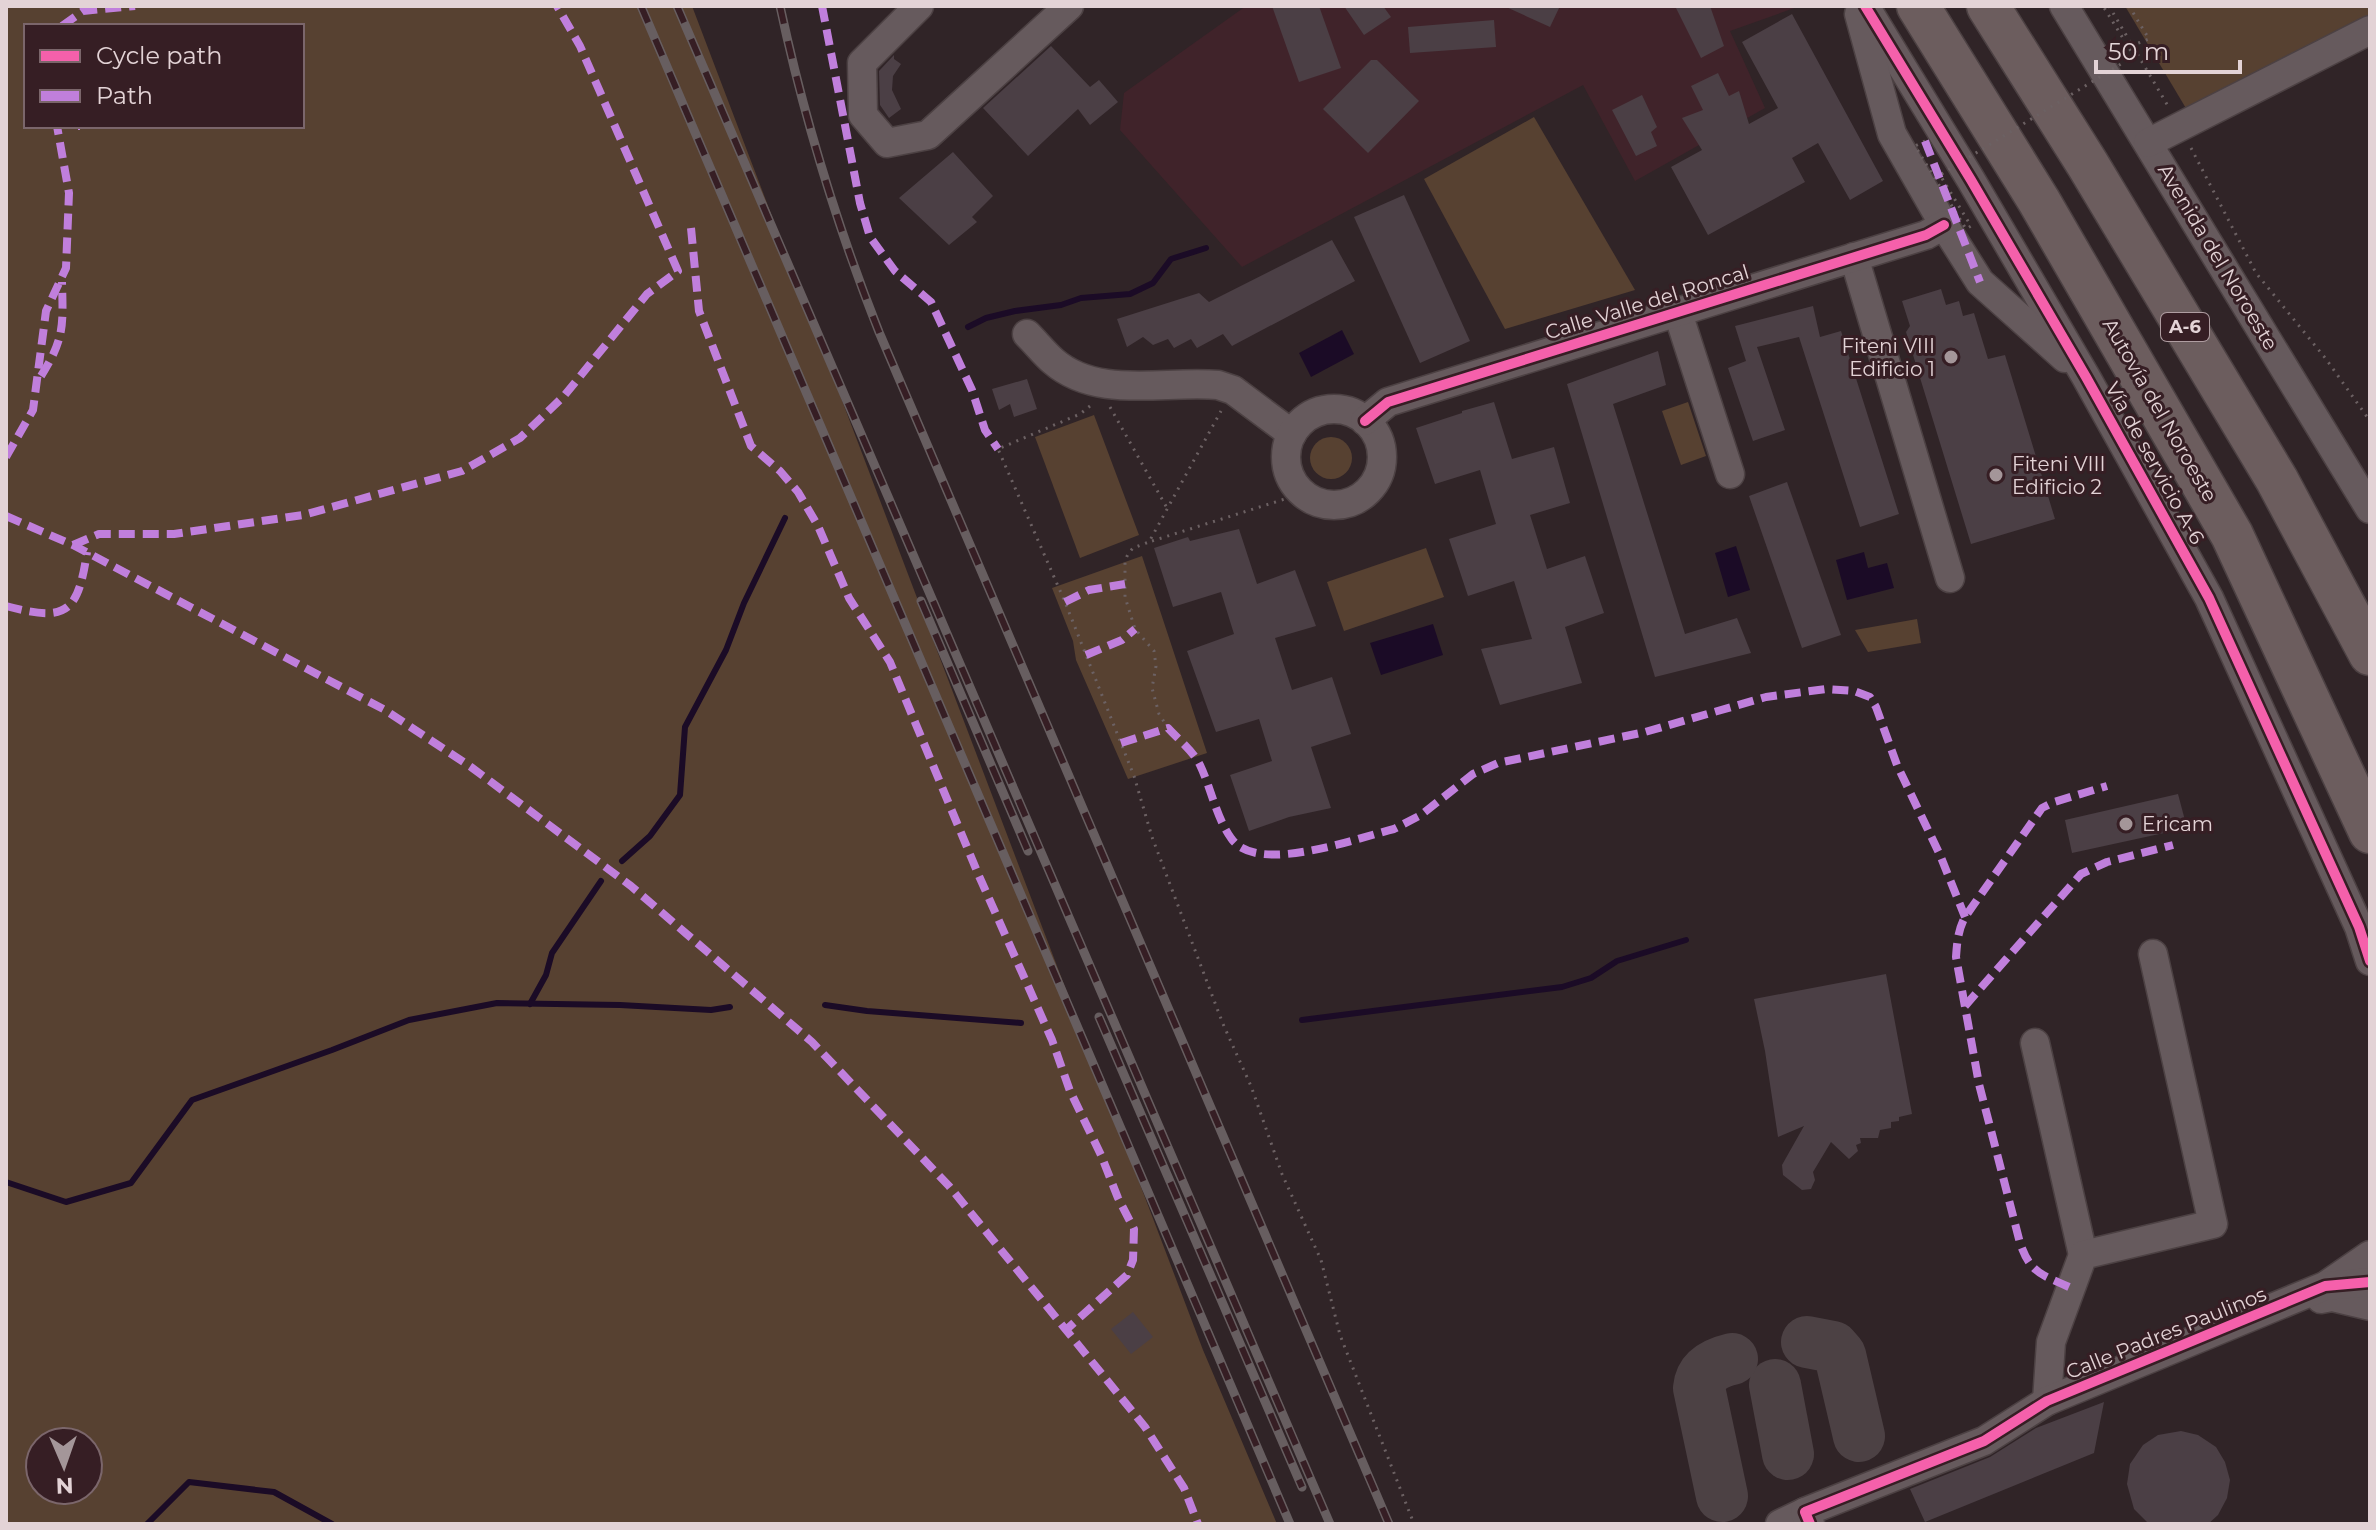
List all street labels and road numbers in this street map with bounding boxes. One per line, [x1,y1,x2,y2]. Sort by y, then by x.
street label: Avenida del Noroeste [2153,160,2283,354]
street label: Calle Valle del Roncal [1542,260,1752,344]
road number: A-6 [2161,313,2209,341]
street label: Autovía del Noroeste [2098,314,2222,506]
street label: Vía de servicio A-6 [2100,378,2210,548]
street label: Calle Padres Paulinos [2062,1282,2270,1384]

